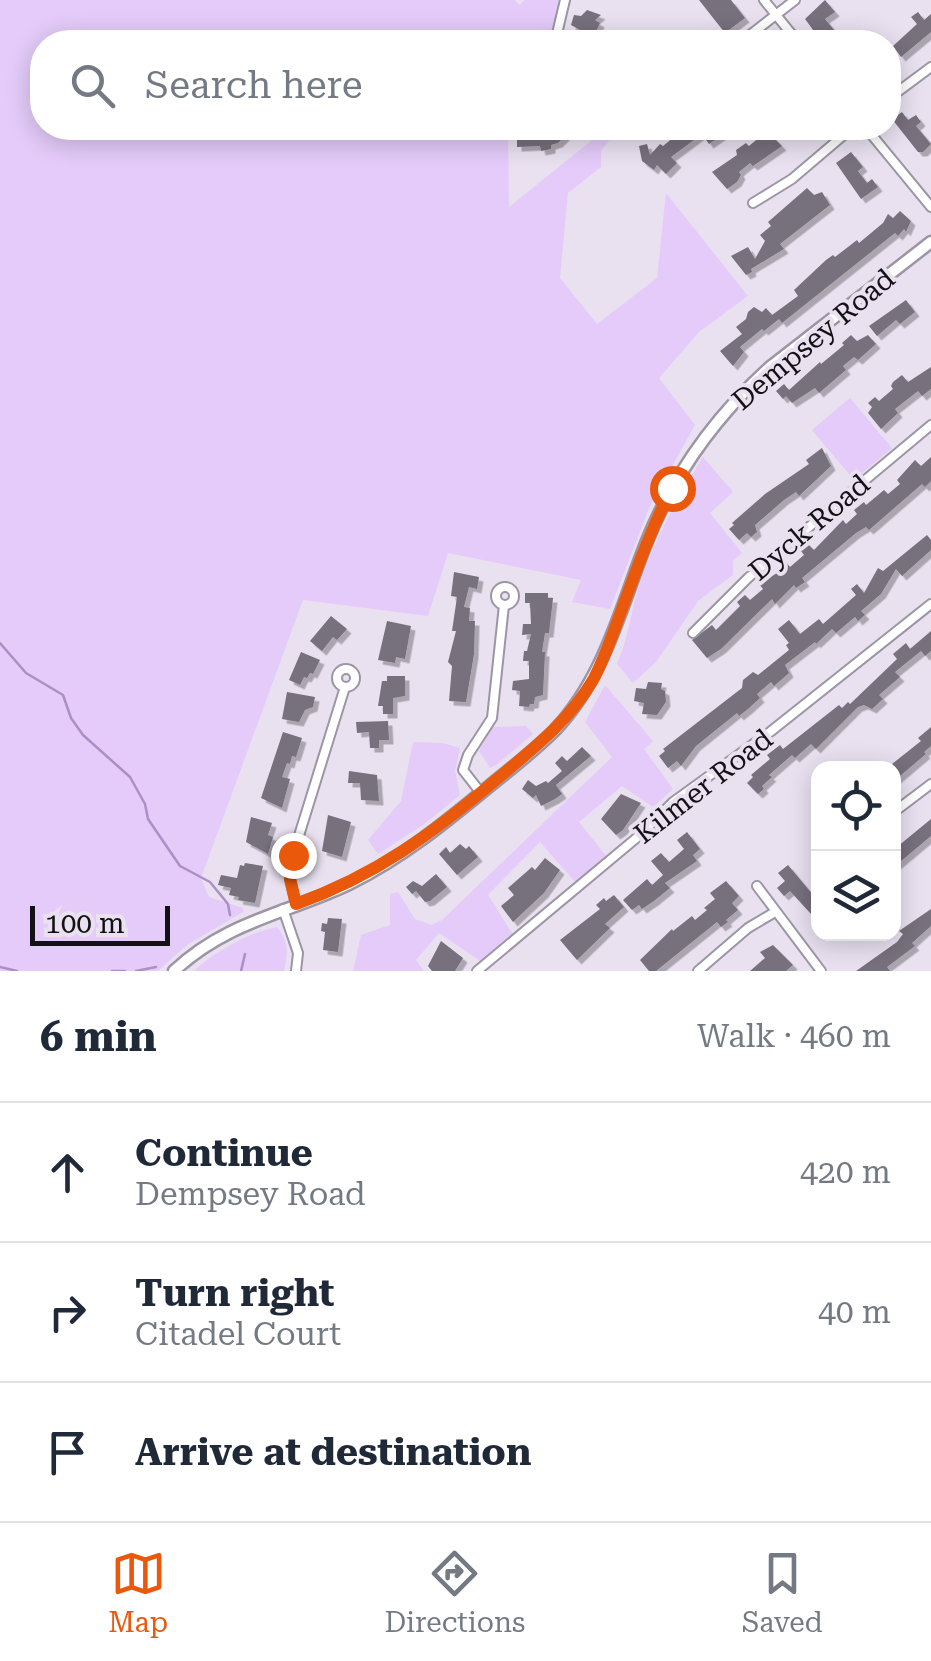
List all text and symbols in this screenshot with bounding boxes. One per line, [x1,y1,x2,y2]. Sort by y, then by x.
search box [30,30,901,140]
icon: search [65,58,120,113]
text: Search here [145,63,363,107]
street label: Dempsey Road [725,262,901,417]
route start [650,466,696,512]
street label: Dyck Road [742,467,876,587]
street label: Kilmer Road [628,722,779,851]
map controls [811,761,901,941]
button: locate [811,761,901,851]
route end [271,833,317,879]
button: layers [811,851,901,941]
scale bar [30,901,170,946]
text: 100 m [45,907,125,940]
text: 6 min [40,1012,157,1061]
text: Walk · 460 m [697,1017,891,1055]
text: Continue [135,1131,313,1175]
icon: ahead [40,1145,95,1200]
text: 420 m [800,1153,891,1191]
text: Dempsey Road [135,1175,366,1213]
text: Turn right [135,1271,334,1315]
icon: right [40,1285,95,1340]
text: 40 m [818,1293,891,1331]
text: Citadel Court [135,1315,341,1353]
icon: arrive [40,1425,95,1480]
text: Arrive at destination [135,1430,531,1474]
tab: Map [108,1546,168,1639]
tab: Directions [384,1546,525,1639]
tab: Saved [742,1546,823,1639]

